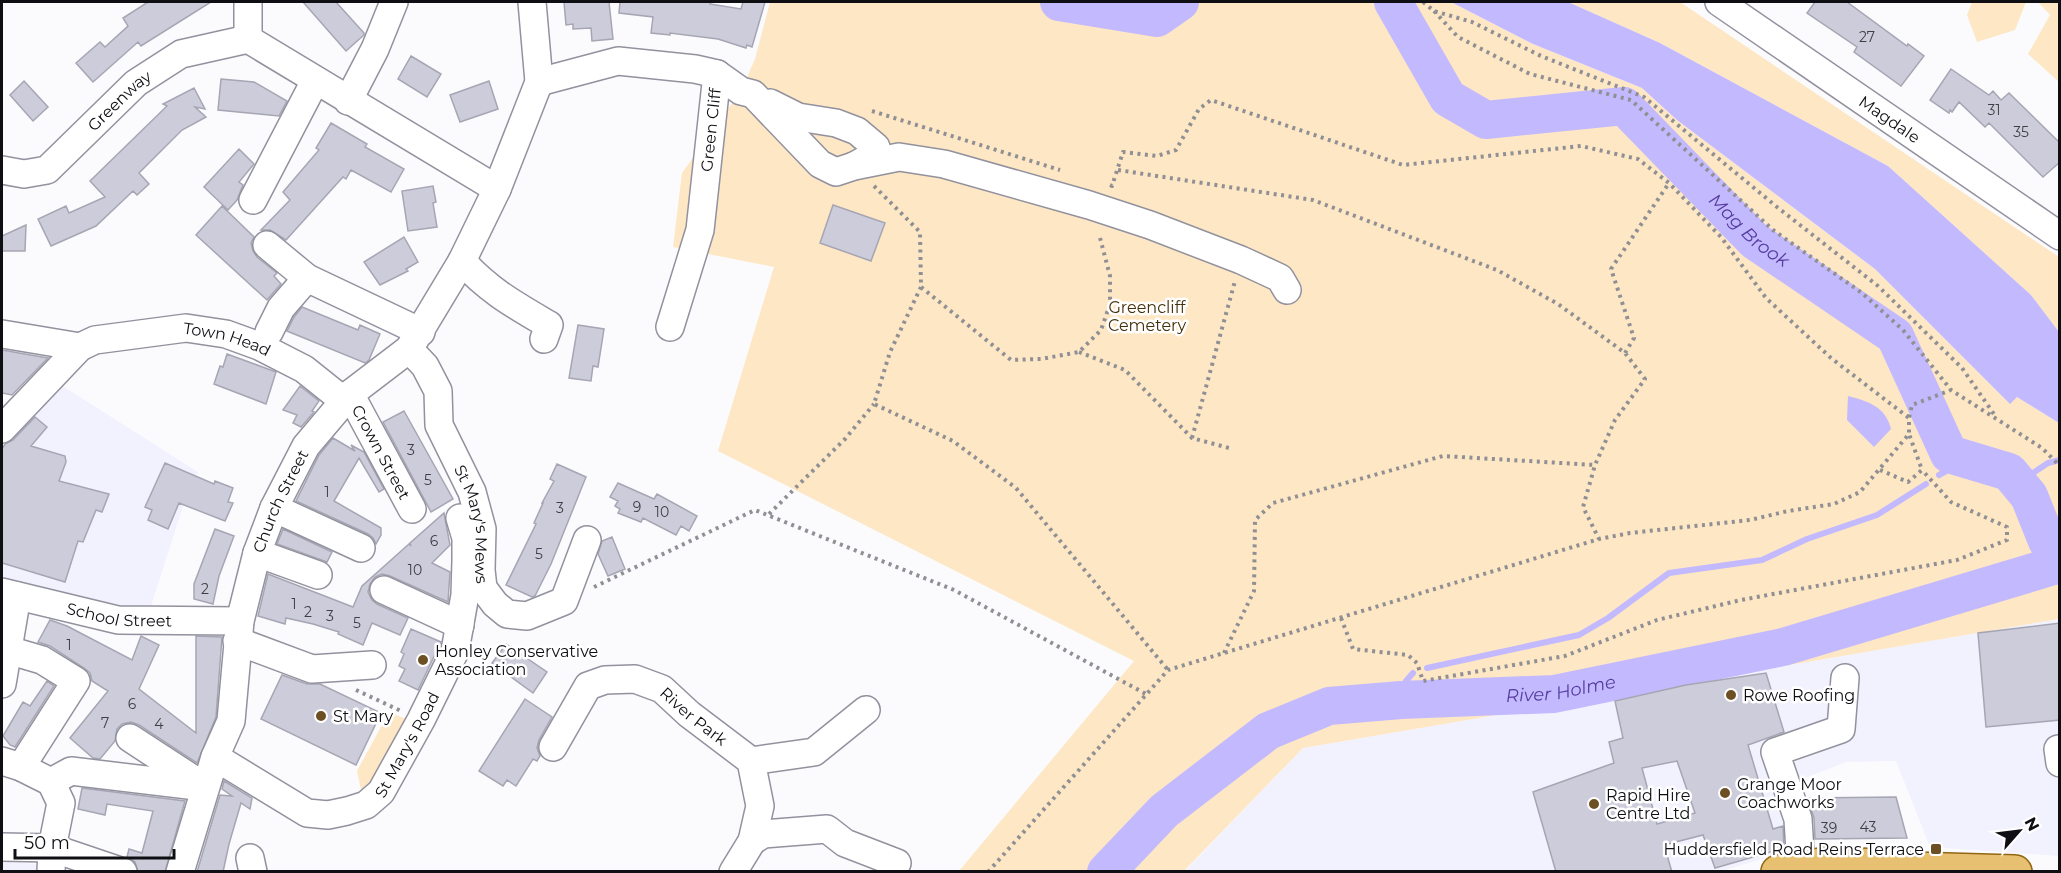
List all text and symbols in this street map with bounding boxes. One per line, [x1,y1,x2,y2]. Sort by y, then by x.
house number: 27 [1859,28,1875,46]
street label: Greenway [83,66,155,135]
street label: Green Cliff [697,87,725,173]
street label: Magdale [1855,91,1924,147]
house number: 31 [1988,101,2000,119]
house number: 35 [2013,123,2029,141]
water label: Mag Brook [1704,189,1794,273]
park label: Greencliff Cemetery [1108,298,1186,335]
street label: Town Head [182,318,274,360]
street label: Crown Street [348,401,415,503]
house number: 3 [407,441,415,459]
street label: Church Street [249,446,312,555]
street label: St Mary's Mews [451,462,492,585]
house number: 5 [424,471,432,489]
house number: 1 [324,483,330,501]
house number: 9 [633,498,641,516]
house number: 3 [556,499,564,517]
house number: 10 [655,503,669,521]
house number: 6 [430,532,439,550]
house number: 5 [535,545,543,563]
house number: 10 [408,561,422,579]
house number: 2 [201,580,209,598]
house number: 1 [291,595,297,613]
street label: School Street [65,598,173,630]
house number: 2 [304,603,312,621]
house number: 3 [326,607,334,625]
house number: 5 [353,614,361,632]
house number: 1 [66,636,72,654]
place label: Honley Conservative Association [435,642,598,679]
marker: Honley Conservative Association [416,653,430,667]
water label: River Holme [1505,671,1618,707]
street label: River Park [656,683,731,749]
place label: Rowe Roofing [1743,686,1855,705]
marker: Rowe Roofing [1724,688,1738,702]
street label: St Mary's Road [370,689,443,801]
house number: 6 [128,695,137,713]
place label: St Mary [333,707,394,726]
marker: St Mary [314,709,328,723]
house number: 7 [101,714,109,732]
house number: 4 [154,715,164,733]
place label: Grange Moor Coachworks [1737,775,1842,812]
place label: Rapid Hire Centre Ltd [1606,786,1690,823]
marker: Grange Moor Coachworks [1718,786,1732,800]
marker: Rapid Hire Centre Ltd [1587,797,1601,811]
north arrow [1989,801,2049,861]
text: N [2020,814,2043,834]
house number: 43 [1860,818,1877,836]
house number: 39 [1821,819,1837,837]
scale bar [15,822,174,860]
text: 50 m [24,832,70,854]
place label: Huddersfield Road Reins Terrace [1664,840,1924,859]
marker: Huddersfield Road Reins Terrace [1929,842,1943,856]

